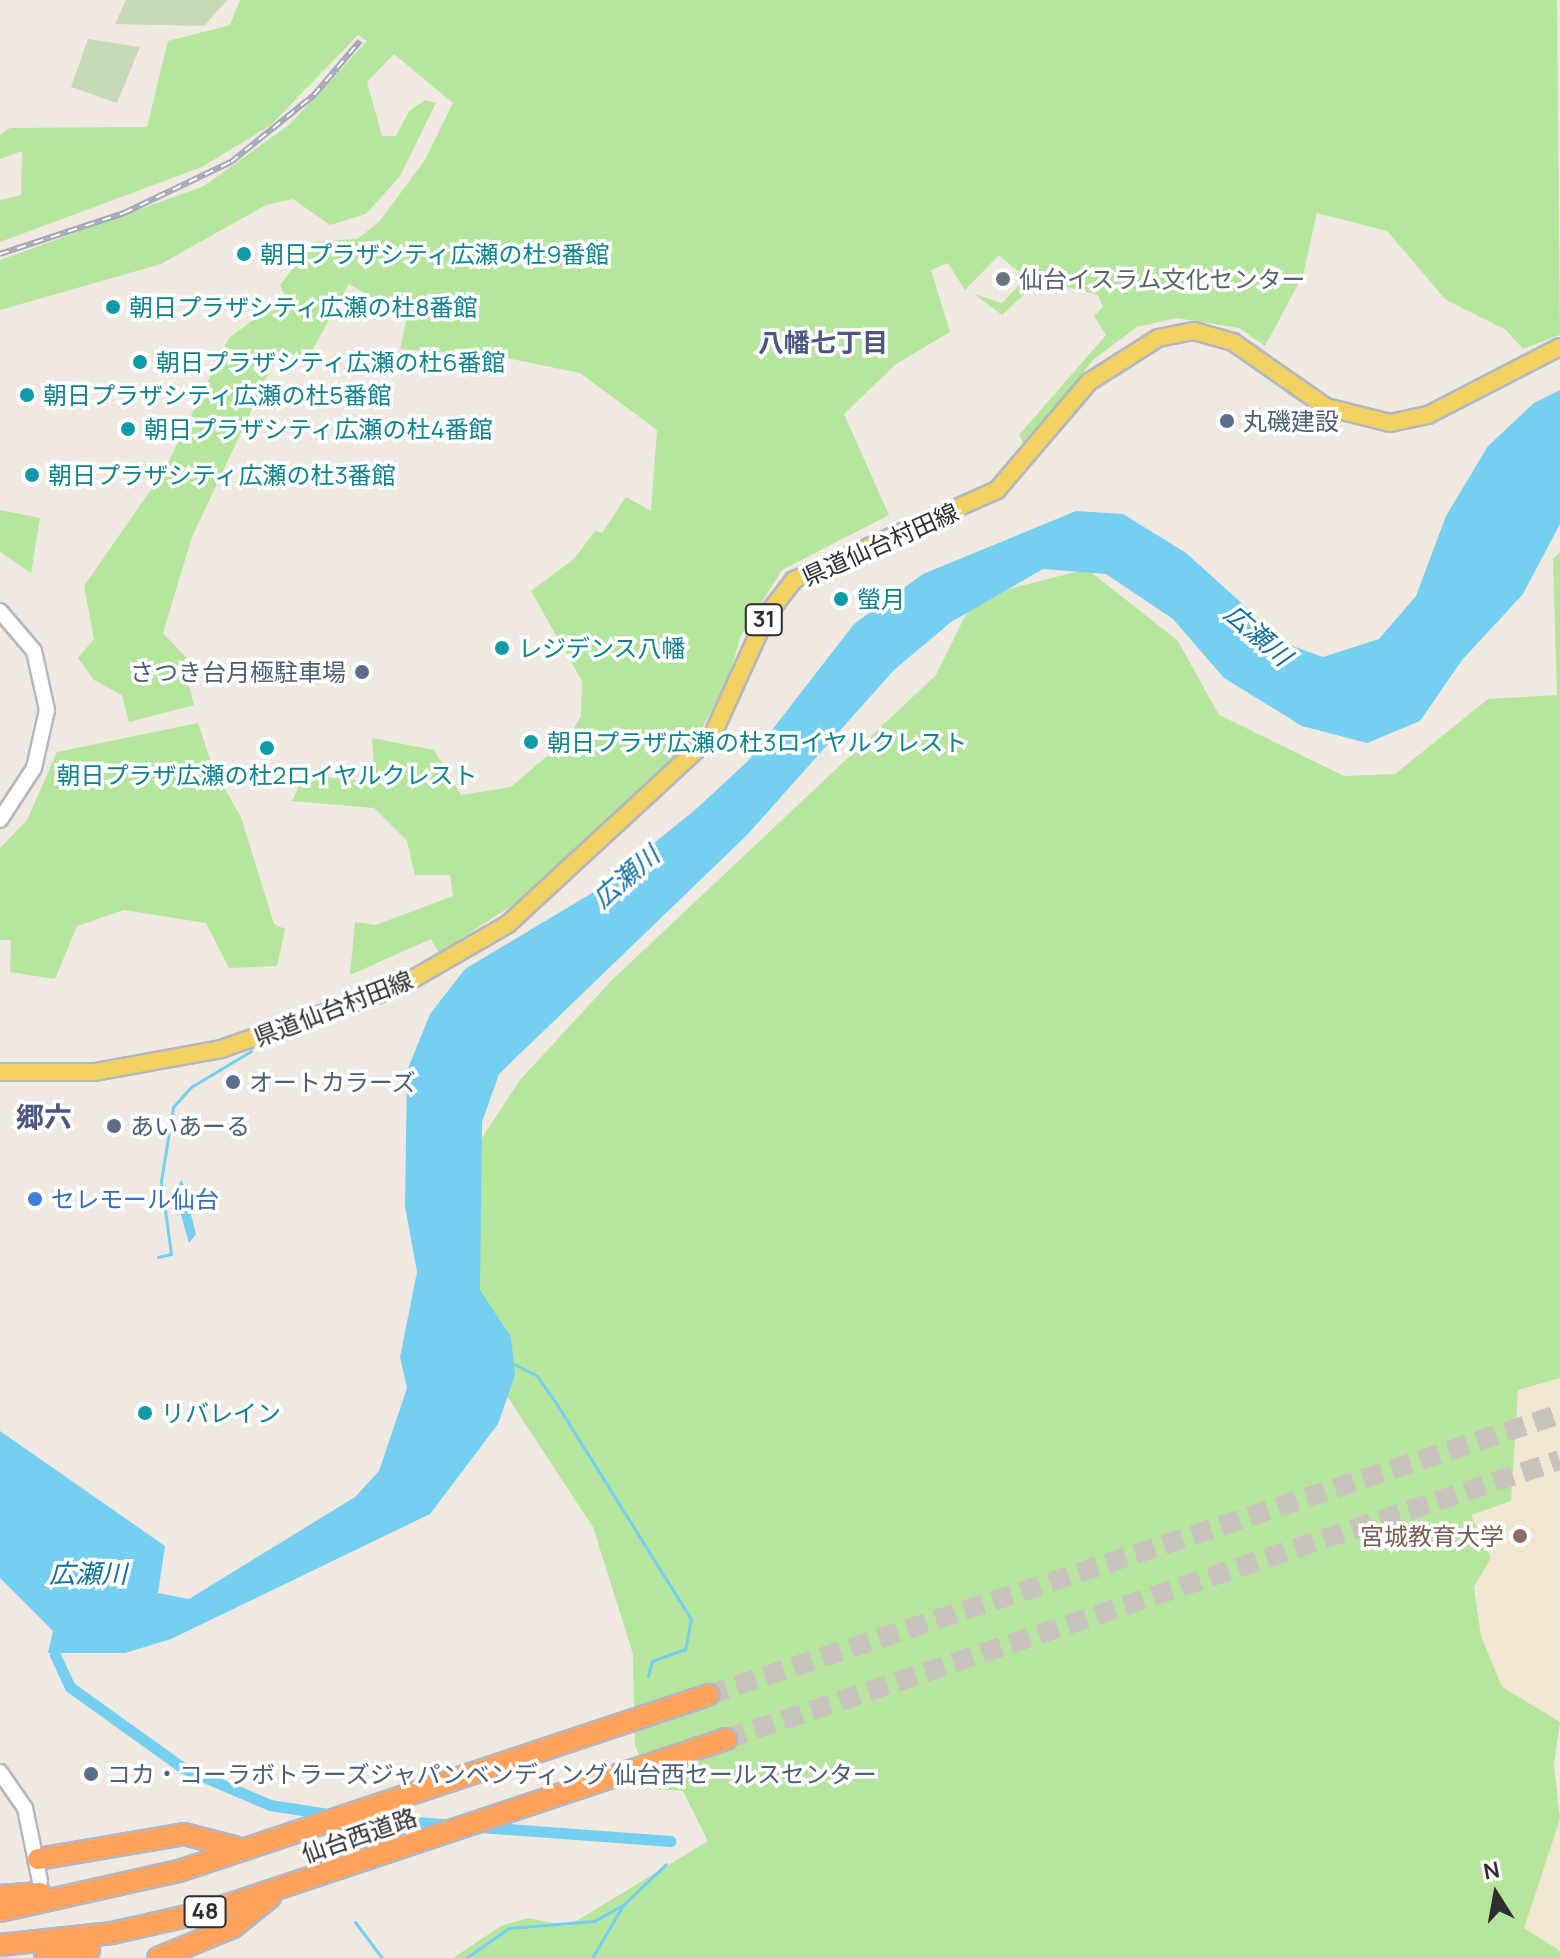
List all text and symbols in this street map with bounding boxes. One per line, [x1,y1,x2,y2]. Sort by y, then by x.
place label: 朝日プラザシティ広瀬の杜9番館 [260,240,611,268]
marker: 朝日プラザシティ広瀬の杜9番館 [235,245,253,263]
place label: 仙台イスラム文化センター [1019,265,1307,293]
marker: 仙台イスラム文化センター [994,270,1012,288]
place label: 朝日プラザシティ広瀬の杜8番館 [129,293,479,321]
marker: 朝日プラザシティ広瀬の杜8番館 [104,298,122,316]
district label: 八幡七丁目 [758,327,888,359]
place label: 朝日プラザシティ広瀬の杜6番館 [156,348,507,376]
marker: 朝日プラザシティ広瀬の杜6番館 [131,353,149,371]
place label: 朝日プラザシティ広瀬の杜5番館 [43,381,393,409]
marker: 朝日プラザシティ広瀬の杜5番館 [18,386,36,404]
place label: 丸磯建設 [1243,407,1339,435]
marker: 丸磯建設 [1218,412,1236,430]
place label: 朝日プラザシティ広瀬の杜4番館 [144,415,494,443]
marker: 朝日プラザシティ広瀬の杜4番館 [119,420,137,438]
place label: 朝日プラザシティ広瀬の杜3番館 [48,461,397,489]
marker: 朝日プラザシティ広瀬の杜3番館 [23,466,41,484]
street label: 県道仙台村田線 [797,497,963,591]
place label: 螢月 [857,585,905,613]
marker: 螢月 [832,590,850,608]
water label: 広瀬川 [1218,598,1298,672]
road number: 31 [744,602,784,638]
place label: レジデンス八幡 [518,634,686,662]
marker: レジデンス八幡 [493,639,511,657]
place label: さつき台月極駐車場 [130,658,346,686]
marker: さつき台月極駐車場 [353,663,371,681]
place label: 朝日プラザ広瀬の杜3ロイヤルクレスト [547,728,968,756]
marker: 朝日プラザ広瀬の杜3ロイヤルクレスト [522,733,540,751]
marker: 朝日プラザ広瀬の杜2ロイヤルクレスト [258,739,276,757]
place label: 朝日プラザ広瀬の杜2ロイヤルクレスト [56,761,478,789]
water label: 広瀬川 [586,840,666,914]
street label: 県道仙台村田線 [249,964,417,1052]
place label: オートカラーズ [249,1068,417,1096]
marker: オートカラーズ [224,1073,242,1091]
district label: 郷六 [16,1099,72,1133]
place label: あいあーる [130,1112,250,1140]
marker: あいあーる [105,1117,123,1135]
place label: セレモール仙台 [51,1185,219,1213]
marker: セレモール仙台 [26,1190,44,1208]
place label: リバレイン [161,1399,281,1427]
marker: リバレイン [136,1404,154,1422]
place label: 宮城教育大学 [1360,1522,1504,1550]
marker: 宮城教育大学 [1511,1527,1529,1545]
water label: 広瀬川 [49,1558,127,1590]
place label: コカ・コーラボトラーズジャパンベンディング 仙台西セールスセンター [107,1760,880,1788]
marker: コカ・コーラボトラーズジャパンベンディング 仙台西セールスセンター [82,1765,100,1783]
street label: 仙台西道路 [298,1802,420,1868]
north arrow [1456,1854,1536,1934]
text: N [1481,1854,1502,1887]
road number: 48 [183,1894,227,1930]

